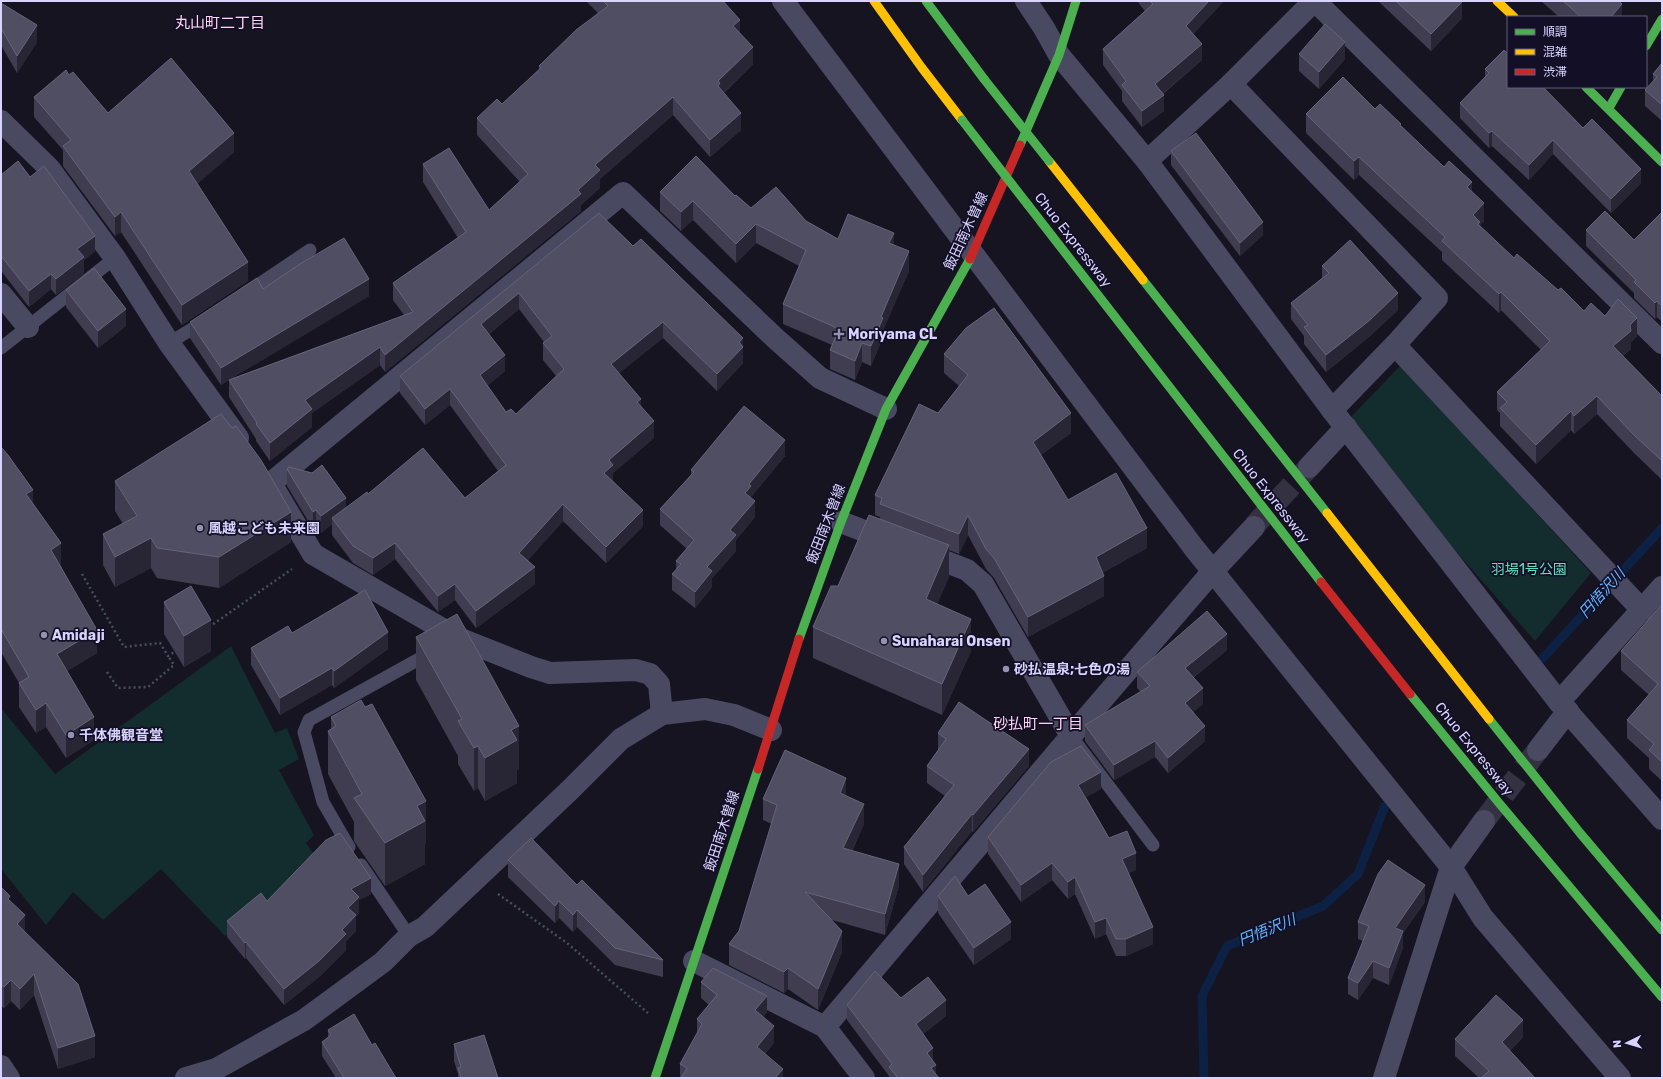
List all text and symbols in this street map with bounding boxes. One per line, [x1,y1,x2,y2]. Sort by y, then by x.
district label: 丸山町二丁目 [175,14,265,32]
legend [1507,16,1647,88]
text: 順調 [1543,25,1567,39]
text: 混雑 [1543,45,1567,59]
text: 渋滞 [1543,65,1567,79]
street label: 飯田南木曽線 [941,189,991,273]
street label: Chuo Expressway [1031,189,1115,291]
place label: Moriyama CL [848,326,938,343]
marker: Moriyama CL [833,328,845,340]
street label: Chuo Expressway [1229,445,1313,547]
street label: 飯田南木曽線 [803,482,849,566]
place label: 風越こども未来園 [208,520,320,537]
marker: 風越こども未来園 [195,523,205,533]
park label: 羽場1号公園 [1491,561,1567,578]
water label: 円悟沢川 [1575,563,1630,621]
place label: Amidaji [52,627,105,644]
marker: Amidaji [39,630,49,640]
place label: Sunaharai Onsen [892,633,1010,650]
marker: Sunaharai Onsen [879,636,889,646]
place label: 砂払温泉;七色の湯 [1014,661,1130,678]
marker: 砂払温泉;七色の湯 [1001,664,1011,674]
street label: Chuo Expressway [1431,699,1517,799]
district label: 砂払町一丁目 [993,715,1083,733]
place label: 千体佛観音堂 [79,727,163,744]
marker: 千体佛観音堂 [66,730,76,740]
street label: 飯田南木曽線 [701,788,743,874]
water label: 円悟沢川 [1236,910,1300,950]
north arrow [1607,1023,1647,1063]
text: N [1611,1039,1624,1048]

